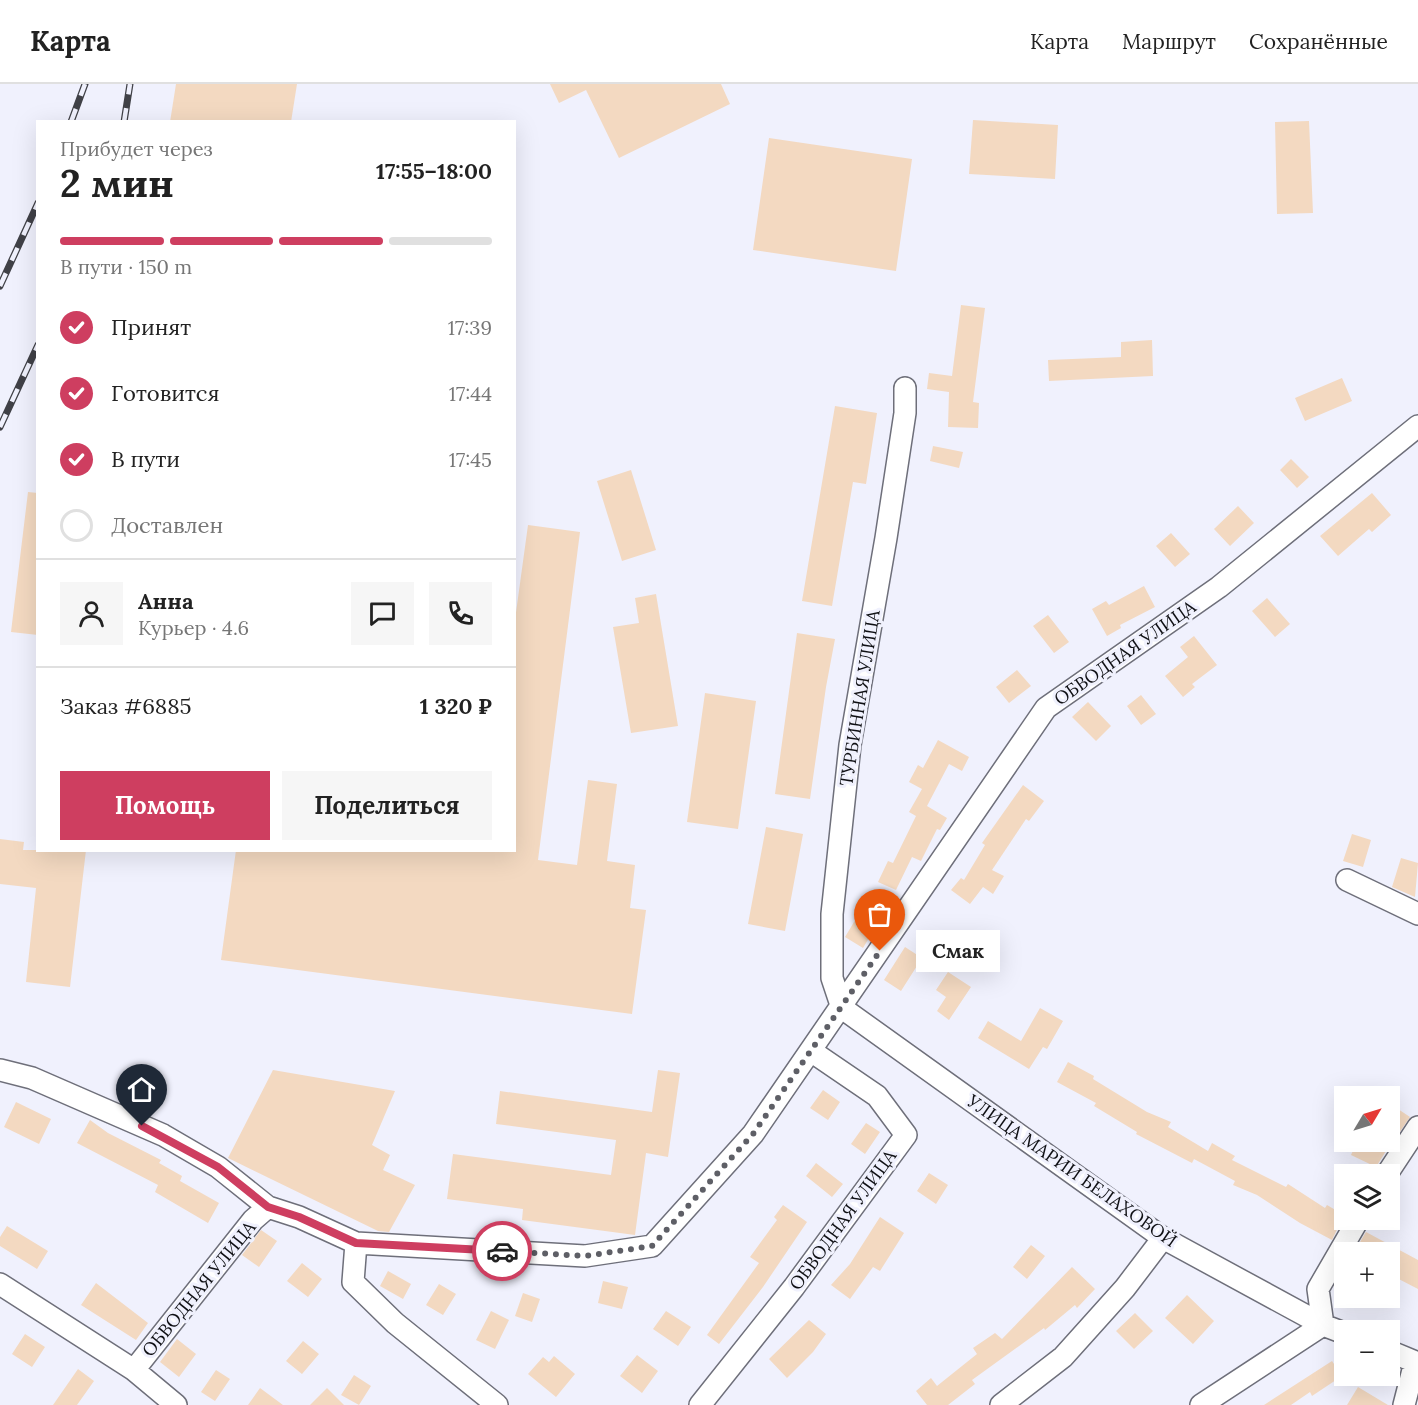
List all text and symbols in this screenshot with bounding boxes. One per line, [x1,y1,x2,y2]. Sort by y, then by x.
text: Карта [30,23,111,59]
text: Карта [1030,28,1089,55]
text: Маршрут [1122,28,1216,55]
text: Сохранённые [1249,28,1388,55]
text: Прибудет через [60,136,213,161]
text: 17:55–18:00 [376,157,492,185]
text: 2 мин [60,158,174,208]
text: В пути · 150 m [60,254,192,279]
icon: check [60,311,93,344]
text: Принят [111,313,191,341]
text: 17:39 [448,315,492,340]
icon: check [60,377,93,410]
text: Готовится [111,379,220,407]
text: 17:44 [449,381,492,406]
icon: check [60,443,93,476]
text: В пути [111,445,180,473]
text: 17:45 [449,447,492,472]
text: Доставлен [111,511,223,539]
button: person [60,582,123,645]
button: chat [351,582,414,645]
button: phone [429,582,492,645]
text: Анна [138,587,193,615]
street label: ОБВОДНАЯ УЛИЦА [1049,595,1201,710]
street label: ТУРБИННАЯ УЛИЦА [834,608,885,787]
text: Курьер · 4.6 [138,615,249,640]
text: Заказ #6885 [60,692,192,720]
text: 1 320 ₽ [420,692,492,720]
button: Помощь [60,771,270,840]
button: Поделиться [282,771,492,840]
pin [854,889,905,951]
icon: bag [863,898,896,931]
callout: Смак [916,930,1000,972]
text: Смак [932,938,984,963]
pin [116,1064,167,1126]
icon: home [125,1073,158,1106]
north arrow [1334,1086,1400,1152]
map controls [1334,1086,1400,1386]
street label: УЛИЦА МАРИИ БЕЛАХОВОЙ [962,1089,1182,1252]
street label: ОБВОДНАЯ УЛИЦА [784,1144,902,1294]
button: layers [1334,1164,1400,1230]
street label: ОБВОДНАЯ УЛИЦА [137,1216,261,1361]
courier [472,1221,532,1281]
icon: car [486,1235,519,1268]
button: + [1334,1242,1400,1308]
button: − [1334,1320,1400,1386]

